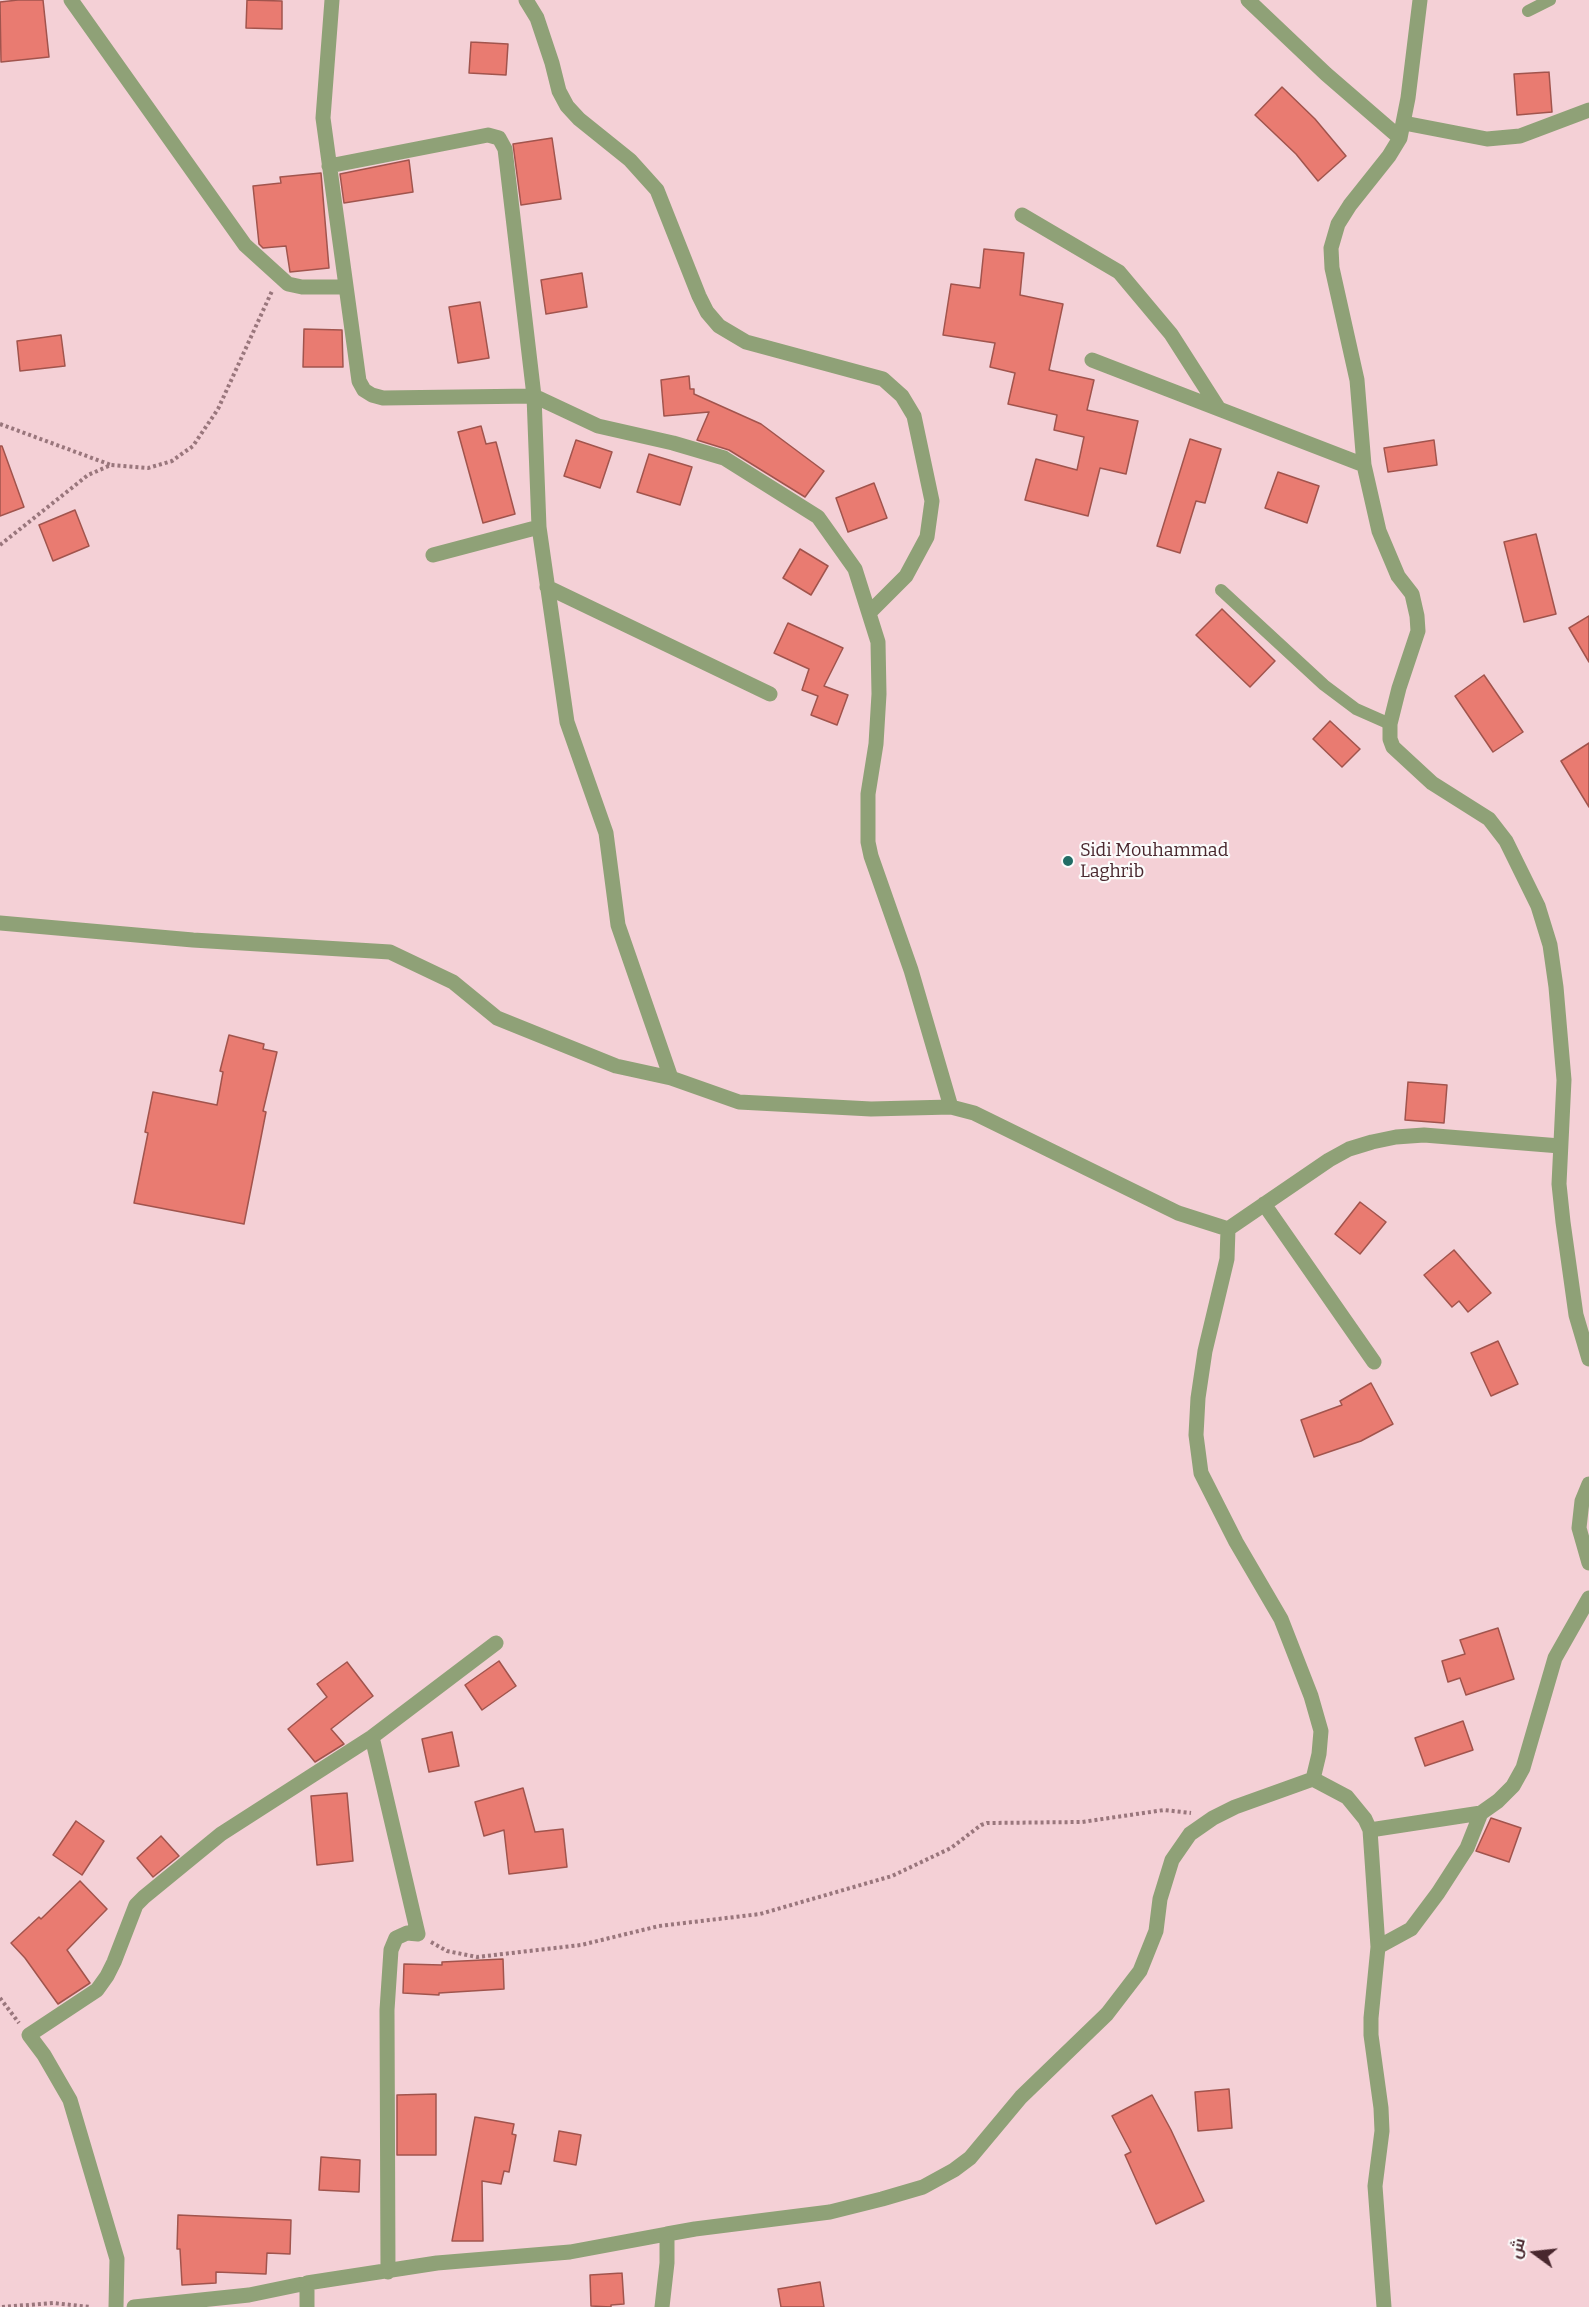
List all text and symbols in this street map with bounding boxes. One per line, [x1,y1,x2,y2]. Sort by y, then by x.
place label: Sidi Mouhammad Laghrib [1080,840,1228,882]
marker: Sidi Mouhammad Laghrib [1061,854,1075,868]
north arrow [1505,2223,1565,2283]
text: ش [1505,2236,1529,2261]

